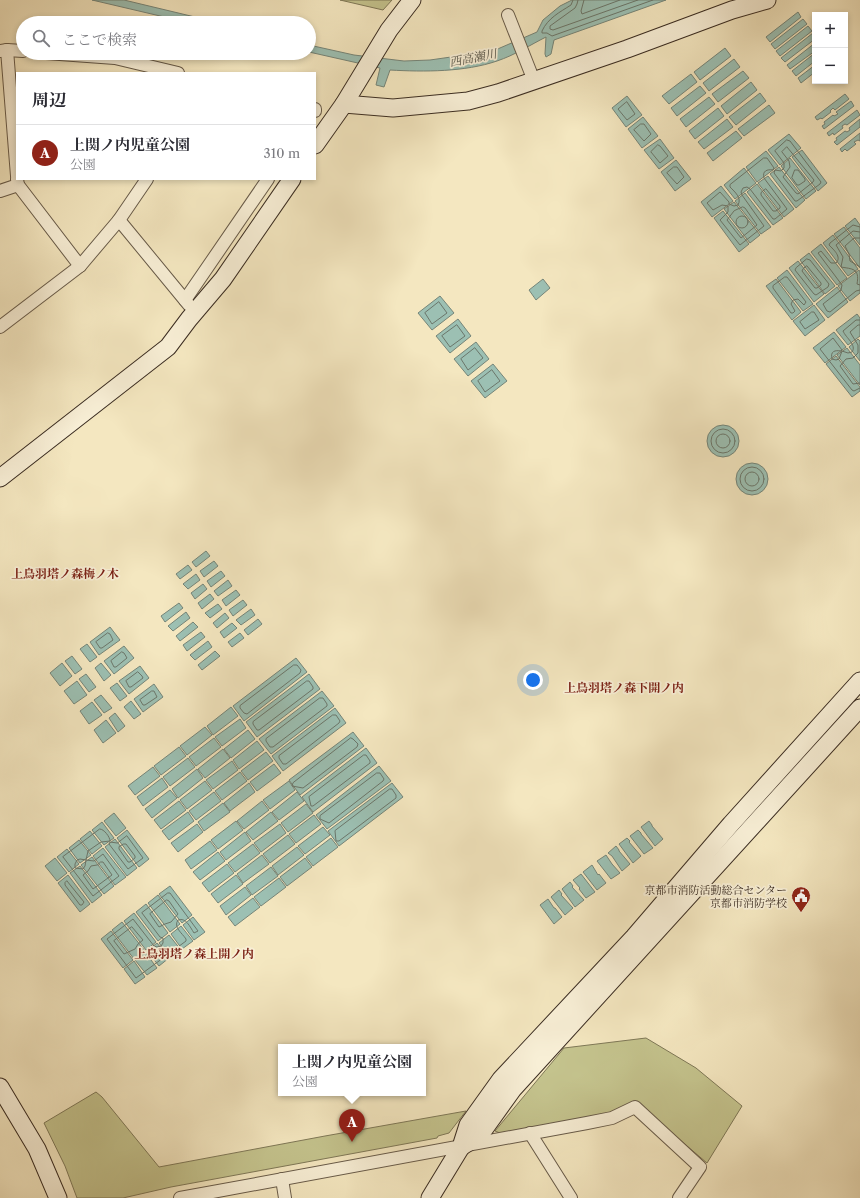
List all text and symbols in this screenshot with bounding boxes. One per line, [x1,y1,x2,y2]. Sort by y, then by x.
map controls [812,12,848,84]
button: + [812,12,848,48]
search box [16,16,316,60]
icon: search [30,27,52,49]
text: ここで検索 [62,30,137,49]
water label: 西高瀬川 [448,45,500,69]
button: − [812,48,848,84]
text: 周辺 [32,90,66,110]
text: 上関ノ内児童公園 [70,135,190,154]
text: A [40,145,50,161]
text: 310 m [264,145,300,161]
text: 公園 [70,156,96,172]
district label: 上鳥羽塔ノ森梅ノ木 [11,566,119,581]
your location [523,670,543,690]
district label: 上鳥羽塔ノ森下開ノ内 [564,680,684,695]
place label: 京都市消防活動総合センター 京都市消防学校 [644,883,787,910]
public building icon: 京都市消防活動総合センター 京都市消防学校 [790,885,812,913]
district label: 上鳥羽塔ノ森上開ノ内 [134,946,254,961]
popup [278,1044,426,1096]
text: 上関ノ内児童公園 [292,1052,412,1071]
text: 公園 [292,1073,318,1089]
pin: A [339,1109,365,1142]

